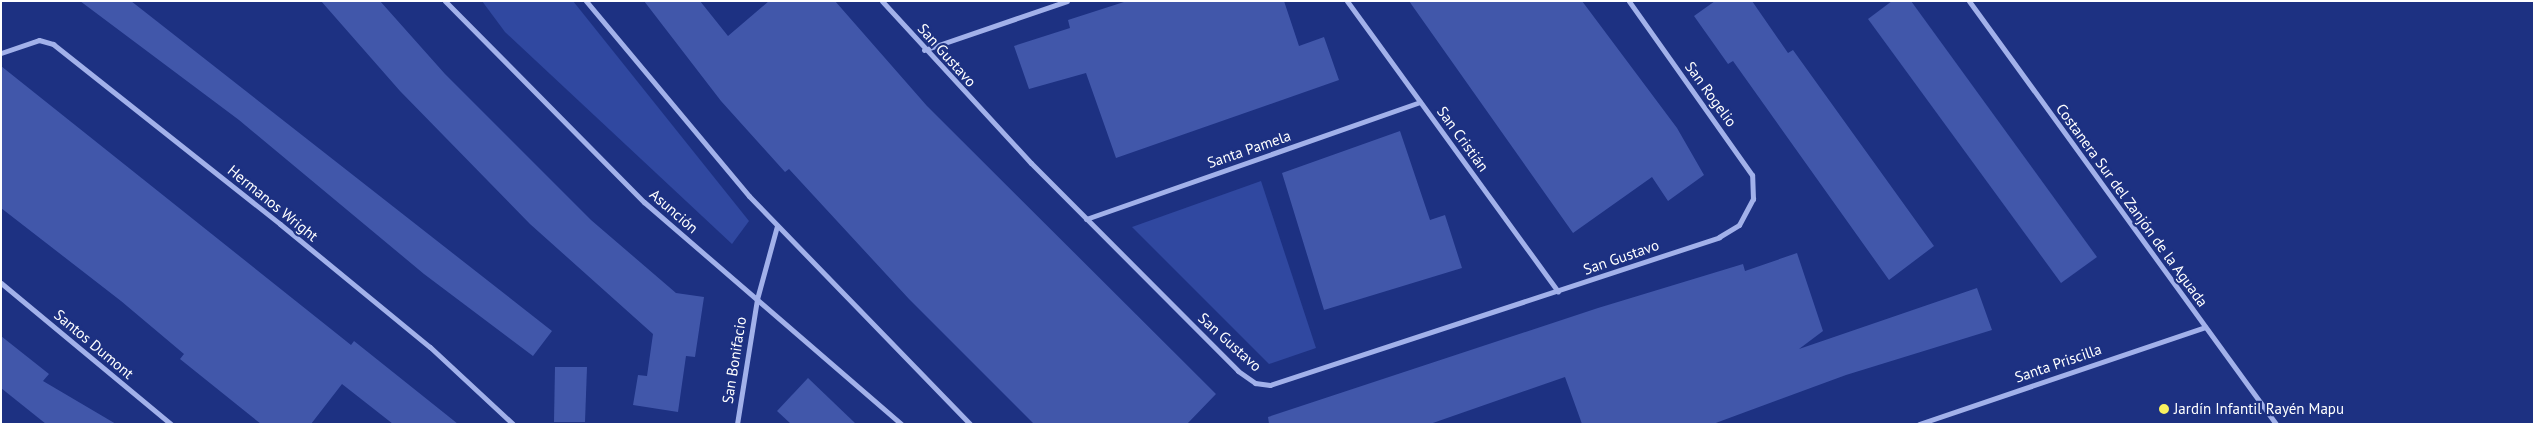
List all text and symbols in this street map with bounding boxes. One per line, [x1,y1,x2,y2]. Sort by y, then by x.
street label: San Gustavo [914,20,980,90]
street label: San Rogelio [1681,58,1741,130]
street label: Costanera Sur del Zanjón de la Aguada [2052,100,2212,310]
street label: San Cristián [1433,103,1493,175]
street label: Santa Pamela [1205,126,1293,172]
street label: Hermanos Wright [224,161,322,245]
street label: Asunción [646,185,702,237]
street label: San Gustavo [1581,236,1661,278]
street label: Santos Dumont [51,306,137,382]
street label: San Gustavo [1195,309,1265,375]
street label: San Bonifacio [718,315,750,405]
street label: Santa Priscilla [2012,340,2104,386]
place label: Jardín Infantil Rayén Mapu [2174,400,2344,418]
marker: Jardín Infantil Rayén Mapu [2158,403,2170,415]

